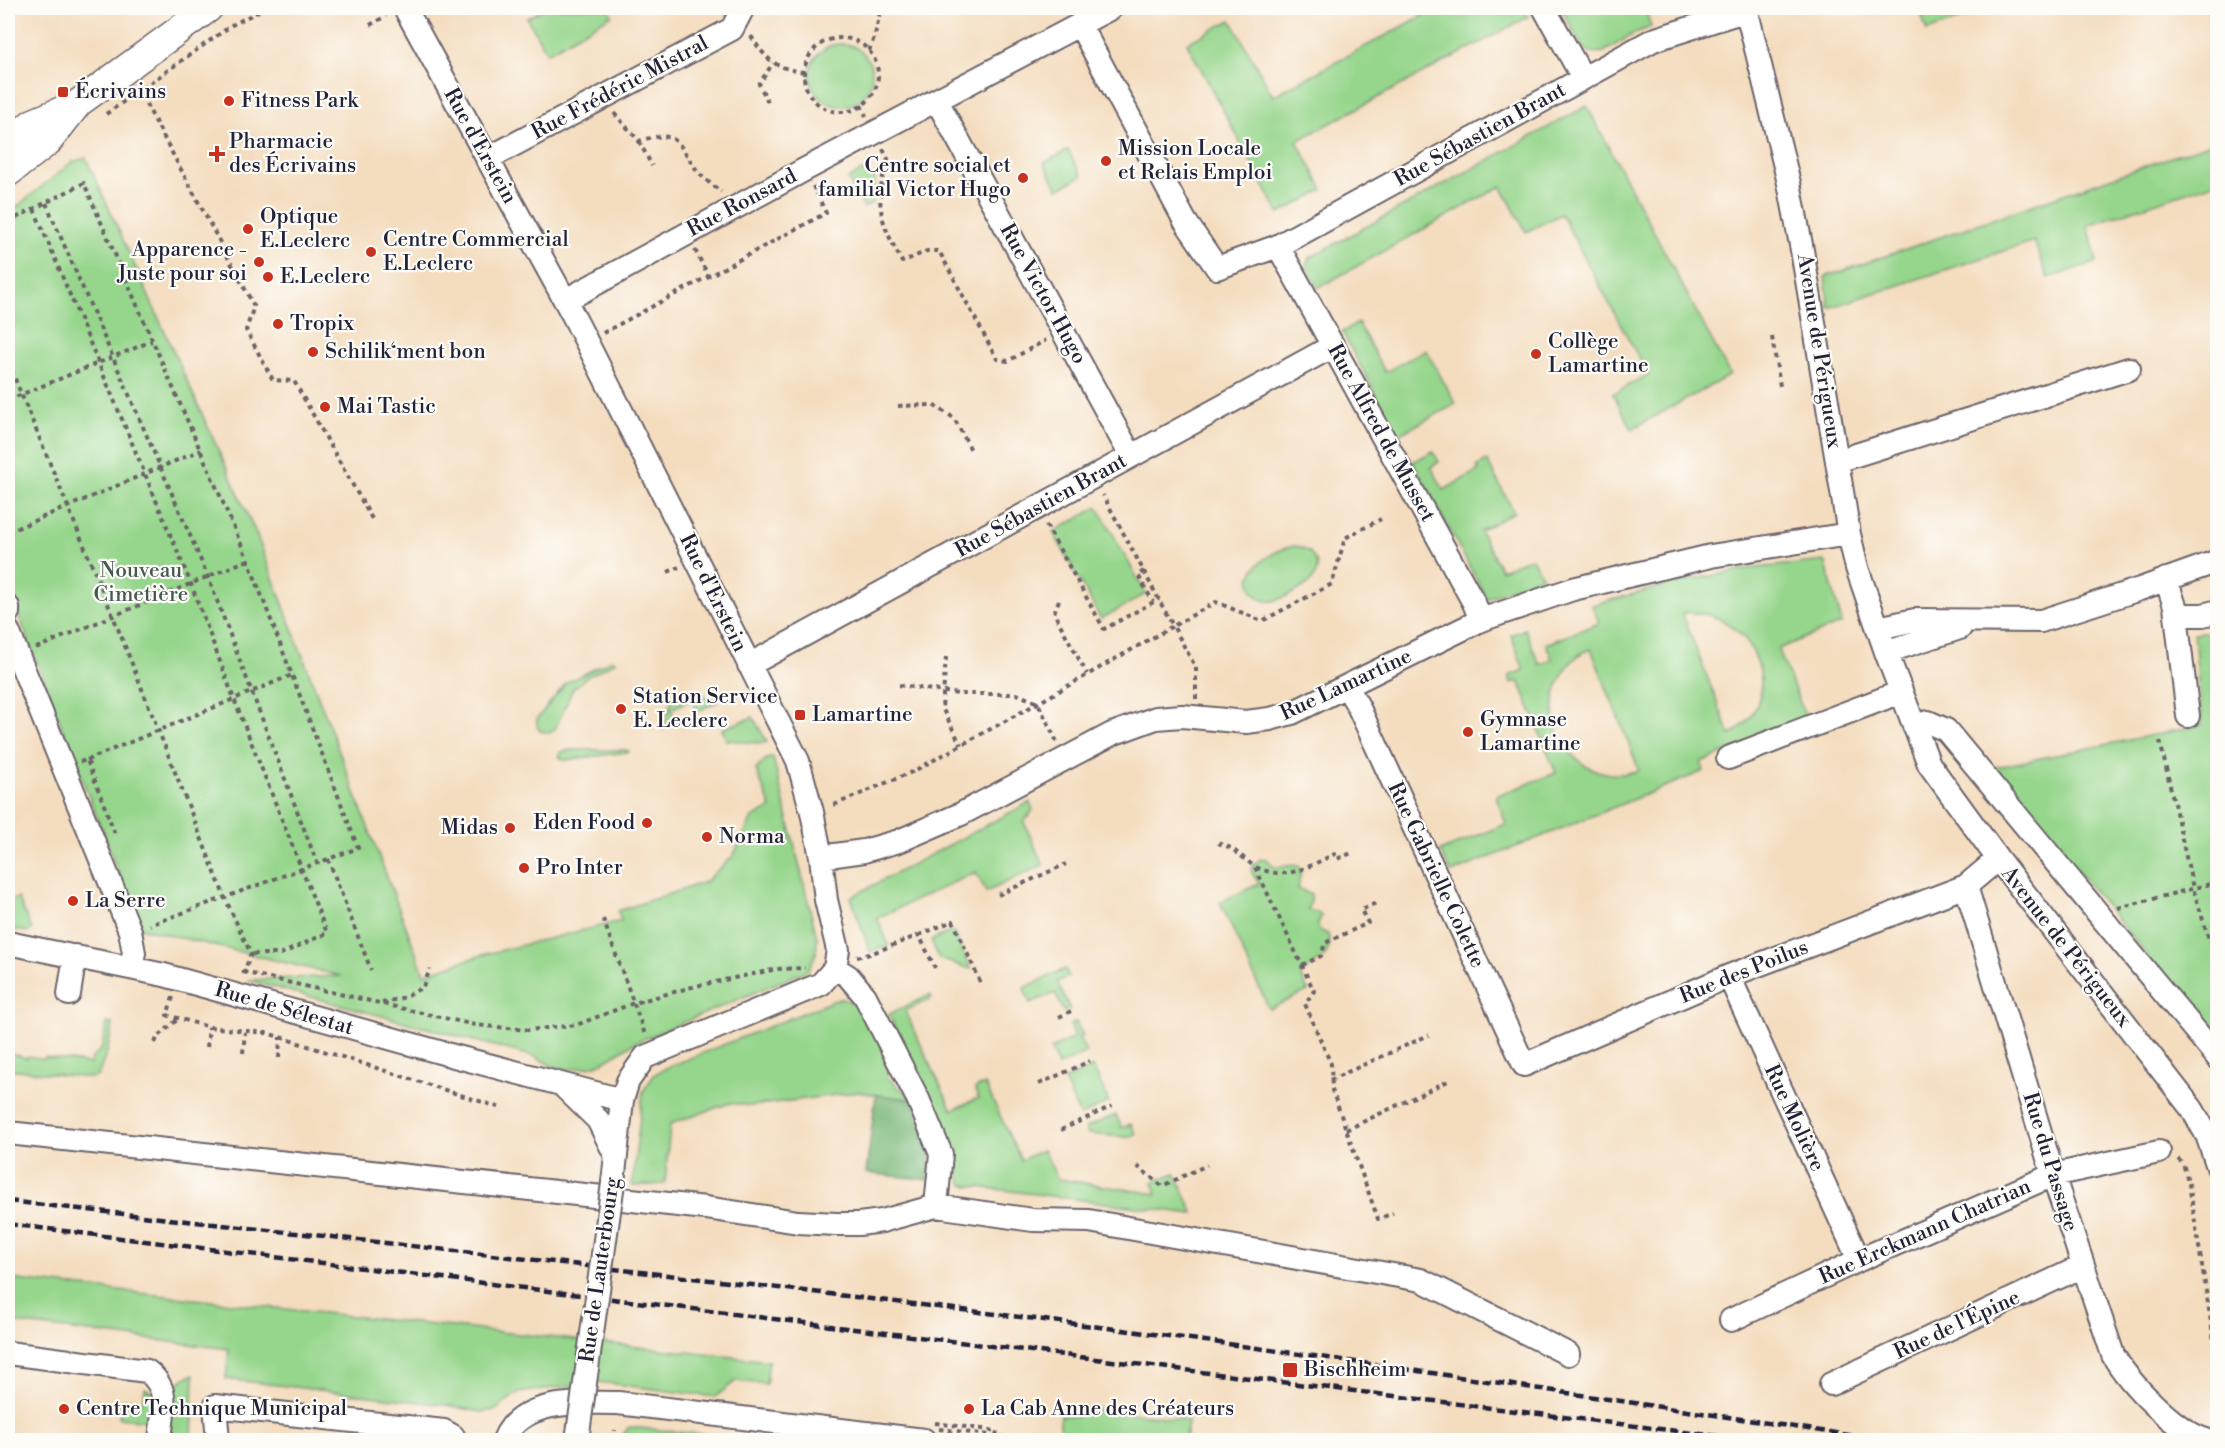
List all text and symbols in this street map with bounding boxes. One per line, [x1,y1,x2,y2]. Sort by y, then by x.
street label: Rue Frédéric Mistral [527,30,713,146]
place label: Écrivains [75,77,166,105]
street label: Rue Sébastien Brant [1390,77,1571,193]
street label: Rue d'Erstein [438,84,523,209]
marker: Écrivains [56,85,70,99]
place label: Fitness Park [241,88,359,114]
marker: Fitness Park [222,94,236,108]
place label: Pharmacie des Écrivains [229,129,356,179]
place label: Mission Locale et Relais Emploi [1118,136,1273,186]
marker: Pharmacie des Écrivains [210,147,224,161]
place label: Centre social et familial Victor Hugo [818,153,1012,203]
marker: Mission Locale et Relais Emploi [1099,154,1113,168]
street label: Rue Ronsard [683,163,801,243]
marker: Centre social et familial Victor Hugo [1016,171,1030,185]
place label: Optique E.Leclerc [260,204,350,254]
street label: Rue Victor Hugo [994,219,1092,369]
marker: Optique E.Leclerc [241,222,255,236]
place label: Centre Commercial E.Leclerc [383,227,569,277]
place label: Apparence - Juste pour soi [116,237,247,287]
marker: Centre Commercial E.Leclerc [364,245,378,259]
street label: Avenue de Périgueux [1791,251,1847,450]
marker: Apparence - Juste pour soi [252,255,266,269]
place label: E.Leclerc [280,264,370,290]
marker: E.Leclerc [261,270,275,284]
place label: Tropix [290,311,355,337]
marker: Tropix [271,317,285,331]
place label: Collège Lamartine [1548,329,1649,379]
place label: Schilik‘ment bon [325,339,486,365]
street label: Rue Alfred de Musset [1321,340,1441,527]
marker: Schilik‘ment bon [306,345,320,359]
marker: Collège Lamartine [1529,347,1543,361]
place label: Mai Tastic [337,394,436,420]
marker: Mai Tastic [318,400,332,414]
street label: Rue Sébastien Brant [951,448,1132,564]
street label: Rue d'Erstein [673,530,753,657]
park label: Nouveau Cimetière [94,558,188,608]
street label: Rue Lamartine [1276,643,1416,727]
place label: Station Service E. Leclerc [633,684,778,734]
marker: Station Service E. Leclerc [614,702,628,716]
place label: Lamartine [812,702,913,728]
place label: Gymnase Lamartine [1480,707,1581,757]
marker: Lamartine [793,708,807,722]
marker: Gymnase Lamartine [1461,725,1475,739]
street label: Rue Gabrielle Colette [1381,778,1491,972]
place label: Eden Food [533,810,635,836]
place label: Midas [441,815,498,841]
marker: Eden Food [640,816,654,830]
marker: Midas [503,821,517,835]
place label: Norma [719,824,785,850]
marker: Norma [700,830,714,844]
place label: Pro Inter [536,855,623,881]
marker: Pro Inter [517,861,531,875]
street label: Avenue de Périgueux [1995,861,2137,1033]
place label: La Serre [85,888,166,914]
marker: La Serre [66,894,80,908]
street label: Rue des Poilus [1676,934,1812,1010]
street label: Rue de Sélestat [212,977,357,1041]
street label: Rue Molière [1758,1060,1830,1176]
street label: Rue du Passage [2017,1089,2083,1235]
street label: Rue Erckmann Chatrian [1815,1173,2035,1291]
street label: Rue de Lauterbourg [574,1175,626,1364]
street label: Rue de l'Épine [1889,1283,2024,1365]
place label: Bischheim [1303,1357,1406,1383]
marker: Bischheim [1281,1361,1299,1379]
place label: Centre Technique Municipal [76,1396,347,1422]
place label: La Cab Anne des Créateurs [981,1396,1234,1422]
marker: Centre Technique Municipal [57,1402,71,1416]
marker: La Cab Anne des Créateurs [962,1402,976,1416]

